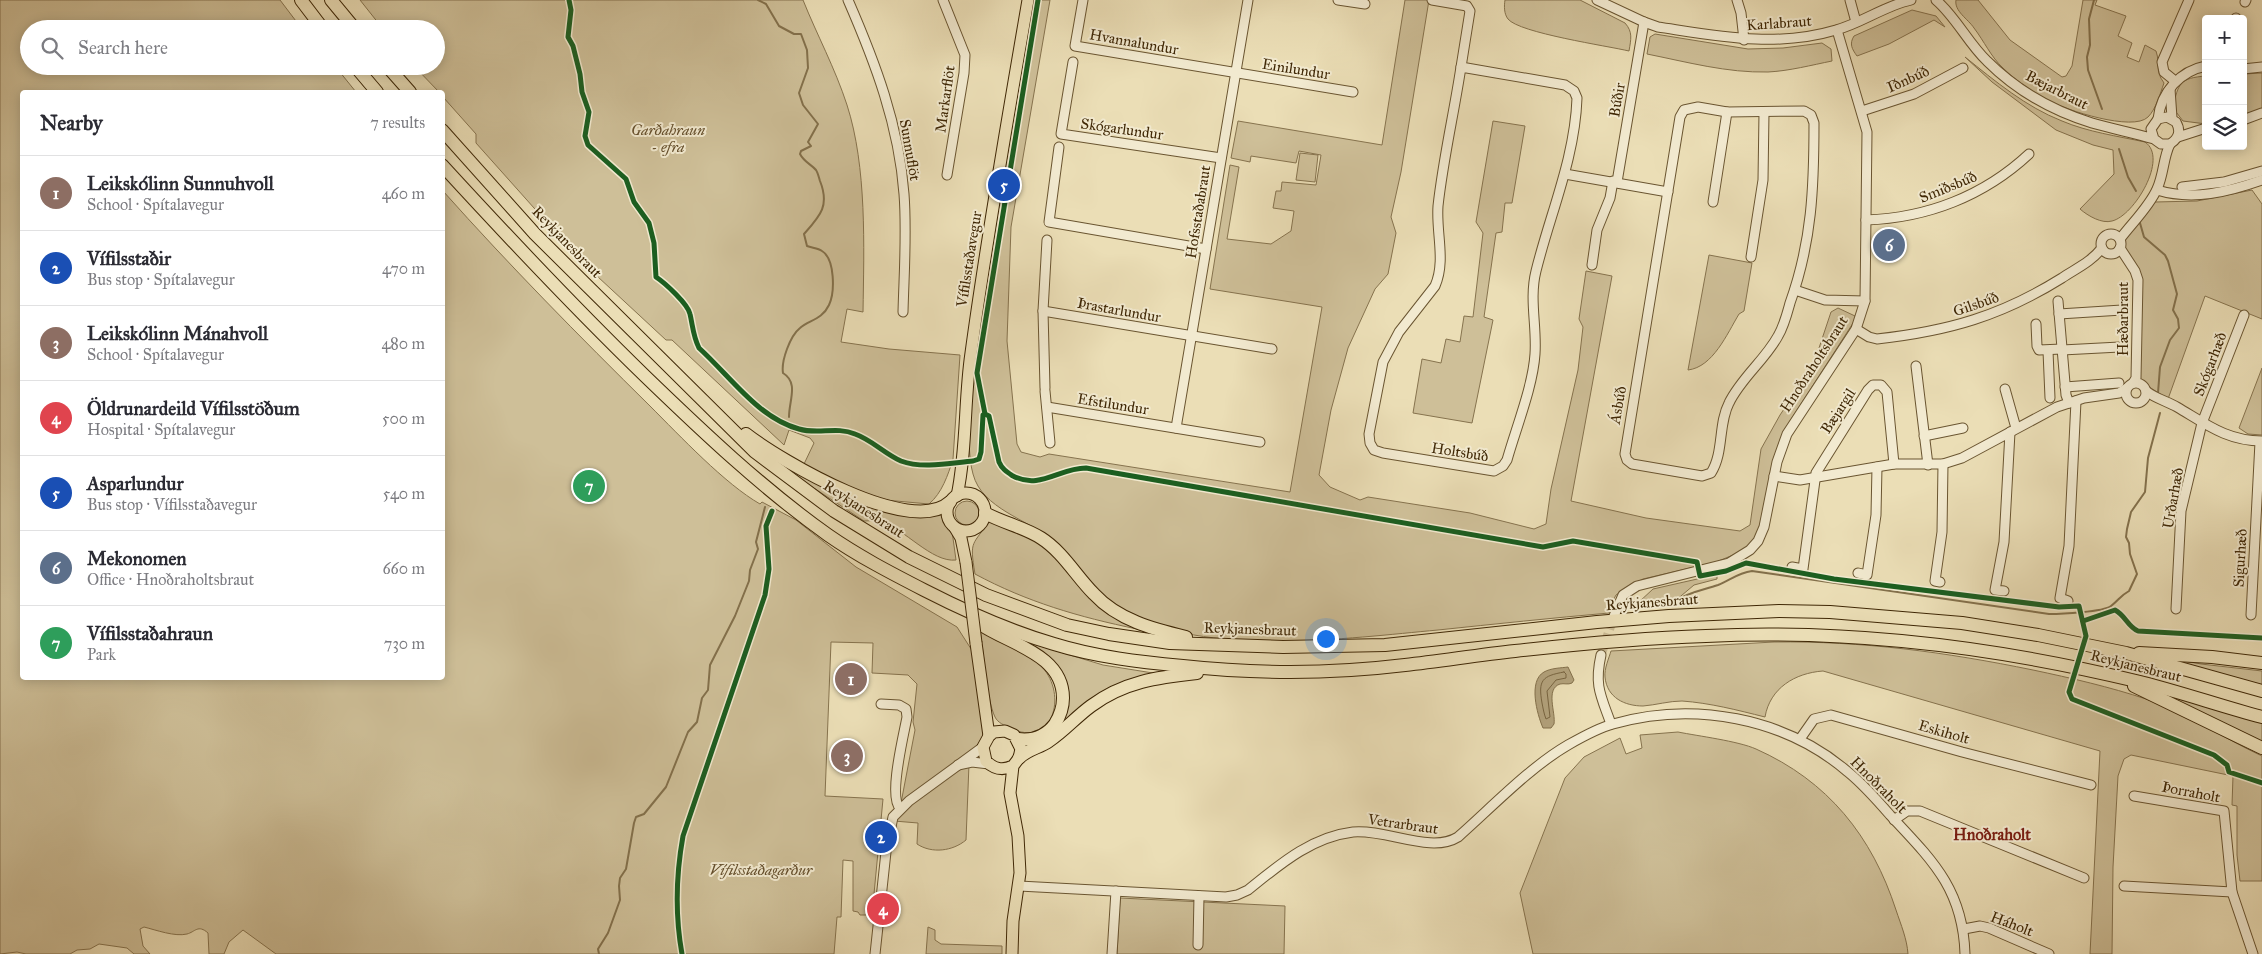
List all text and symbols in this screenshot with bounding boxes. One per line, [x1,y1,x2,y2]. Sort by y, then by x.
street label: Karlabraut [1746,12,1813,34]
map controls [2202,15,2247,150]
button: + [2202,15,2247,60]
search box [20,20,445,75]
street label: Hvannalundur [1088,25,1180,59]
icon: search [38,34,66,62]
text: Search here [78,36,168,59]
street label: Einilundur [1261,55,1332,83]
button: − [2202,60,2247,105]
street label: Iðnbúð [1884,62,1932,96]
street label: Markarflöt [931,64,959,134]
street label: Bæjarbraut [2023,67,2092,114]
street label: Búðir [1605,81,1629,119]
button: layers [2202,105,2247,150]
text: Nearby [40,110,103,136]
text: 7 results [370,113,425,132]
street label: Skógarlundur [1080,114,1165,144]
street label: Sunnuflöt [896,118,924,183]
park label: Garðahraun - efra [631,121,705,156]
street label: Hofsstaðabraut [1182,163,1214,260]
pin: 5 [988,166,1020,204]
street label: Smiðsbúð [1917,167,1979,207]
text: Leikskólinn Sunnuhvoll [87,172,274,195]
text: 1 [53,184,59,203]
text: 460 m [382,184,425,203]
text: School · Spítalavegur [87,195,224,214]
street label: Reykjanesbraut [528,202,606,282]
street label: Vífilsstaðavegur [952,209,986,309]
pin: 6 [1873,226,1905,264]
text: Vífilsstaðir [87,247,171,270]
text: 2 [52,259,60,278]
text: 470 m [382,259,425,278]
text: Bus stop · Spítalavegur [87,270,235,289]
street label: Hæðarbraut [2114,281,2132,356]
street label: Gilsbúð [1951,288,2001,320]
street label: Þrastarlundur [1076,294,1163,326]
street label: Hnoðraholtsbraut [1776,312,1852,416]
text: Leikskólinn Mánahvoll [87,322,268,345]
street label: Skógarhæð [2190,329,2230,399]
text: 3 [53,334,59,353]
text: 480 m [381,334,425,353]
text: School · Spítalavegur [87,345,224,364]
street label: Bæjargil [1817,384,1860,437]
street label: Ásbúð [1605,385,1630,426]
street label: Efstilundur [1076,389,1150,419]
text: Öldrunardeild Vífilsstöðum [87,397,300,420]
text: 4 [52,409,60,428]
text: 500 m [382,409,425,428]
text: Hospital · Spítalavegur [87,420,235,439]
street label: Holtsbúð [1430,439,1490,465]
street label: Urðarhæð [2159,466,2187,530]
pin: 7 [573,467,605,505]
text: Asparlundur [87,472,184,495]
street label: Reykjanesbraut [820,476,908,542]
text: 5 [52,484,60,503]
text: 540 m [383,484,425,503]
text: Bus stop · Vífilsstaðavegur [87,495,257,514]
street label: Sigurhæð [2229,528,2251,588]
text: Mekonomen [87,547,187,570]
text: 6 [52,559,60,578]
text: 660 m [382,559,425,578]
text: Office · Hnoðraholtsbraut [87,570,254,589]
street label: Reykjanesbraut [1605,590,1700,614]
street label: Reykjanesbraut [1203,618,1297,640]
text: Vífilsstaðahraun [87,622,213,645]
your location [1313,626,1339,652]
text: 7 [52,634,60,653]
text: 730 m [384,634,425,653]
text: Park [87,645,116,664]
street label: Reykjanesbraut [2089,646,2184,686]
pin: 1 [835,660,867,698]
street label: Eskiholt [1916,716,1972,748]
pin: 3 [831,737,863,775]
street label: Hnoðraholt [1847,753,1912,818]
street label: Þorraholt [2160,778,2223,807]
street label: Vetrarbraut [1366,810,1440,838]
pin: 2 [865,818,897,856]
district label: Hnoðraholt [1953,825,2031,844]
park label: Vífilsstaðagarður [710,861,813,879]
pin: 4 [867,890,899,928]
street label: Háholt [1988,908,2037,941]

